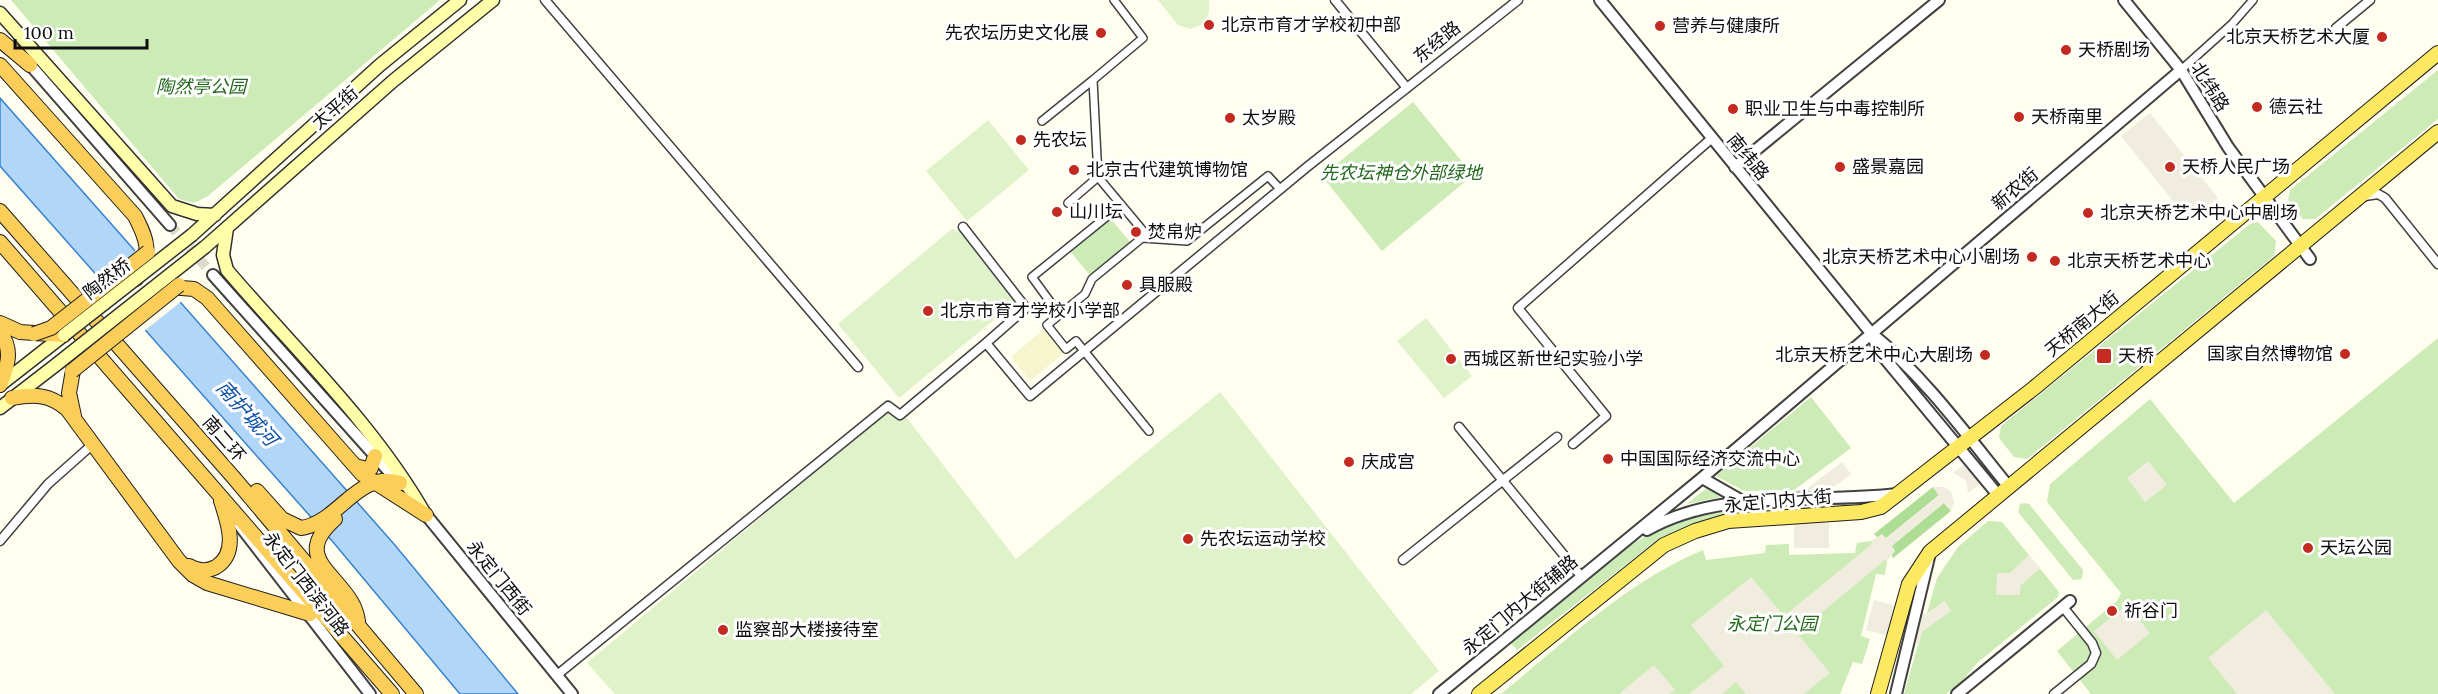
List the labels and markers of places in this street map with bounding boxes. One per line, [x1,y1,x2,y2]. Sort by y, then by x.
place label: 北京市育才学校初中部 [1221,13,1401,36]
place label: 营养与健康所 [1672,14,1780,37]
marker: 北京市育才学校初中部 [1202,18,1216,32]
marker: 营养与健康所 [1653,19,1667,33]
place label: 先农坛历史文化展 [945,21,1089,44]
place label: 北京天桥艺术大厦 [2226,25,2370,48]
marker: 先农坛历史文化展 [1094,26,1108,40]
marker: 北京天桥艺术大厦 [2375,30,2389,44]
place label: 天桥剧场 [2078,38,2150,61]
marker: 天桥剧场 [2059,43,2073,57]
place label: 德云社 [2269,95,2323,118]
place label: 职业卫生与中毒控制所 [1745,97,1925,120]
marker: 德云社 [2250,100,2264,114]
marker: 职业卫生与中毒控制所 [1726,102,1740,116]
place label: 天桥南里 [2031,105,2103,128]
place label: 太岁殿 [1242,106,1296,129]
marker: 天桥南里 [2012,110,2026,124]
marker: 太岁殿 [1223,111,1237,125]
place label: 先农坛 [1033,128,1087,151]
marker: 先农坛 [1014,133,1028,147]
place label: 盛景嘉园 [1852,155,1924,178]
place label: 天桥人民广场 [2182,155,2290,178]
place label: 北京古代建筑博物馆 [1086,158,1248,181]
marker: 盛景嘉园 [1833,160,1847,174]
marker: 天桥人民广场 [2163,160,2177,174]
marker: 北京古代建筑博物馆 [1067,163,1081,177]
place label: 山川坛 [1069,200,1123,223]
place label: 北京天桥艺术中心中剧场 [2100,201,2298,224]
marker: 山川坛 [1050,205,1064,219]
marker: 北京天桥艺术中心中剧场 [2081,206,2095,220]
place label: 焚帛炉 [1148,220,1202,243]
marker: 焚帛炉 [1129,225,1143,239]
place label: 北京天桥艺术中心小剧场 [1822,245,2020,268]
place label: 北京天桥艺术中心 [2067,249,2211,272]
marker: 北京天桥艺术中心小剧场 [2025,250,2039,264]
marker: 北京天桥艺术中心 [2048,254,2062,268]
place label: 具服殿 [1139,273,1193,296]
marker: 具服殿 [1120,278,1134,292]
place label: 北京市育才学校小学部 [940,299,1120,322]
marker: 北京市育才学校小学部 [921,304,935,318]
place label: 国家自然博物馆 [2207,342,2333,365]
place label: 北京天桥艺术中心大剧场 [1775,343,1973,366]
place label: 天桥 [2118,344,2154,367]
place label: 西城区新世纪实验小学 [1463,347,1643,370]
marker: 天桥 [2095,347,2113,365]
marker: 国家自然博物馆 [2338,347,2352,361]
marker: 北京天桥艺术中心大剧场 [1978,348,1992,362]
marker: 西城区新世纪实验小学 [1444,352,1458,366]
place label: 中国国际经济交流中心 [1620,447,1800,470]
place label: 庆成宫 [1361,450,1415,473]
marker: 中国国际经济交流中心 [1601,452,1615,466]
marker: 庆成宫 [1342,455,1356,469]
place label: 先农坛运动学校 [1200,527,1326,550]
marker: 先农坛运动学校 [1181,532,1195,546]
place label: 天坛公园 [2320,536,2392,559]
marker: 天坛公园 [2301,541,2315,555]
place label: 祈谷门 [2124,599,2178,622]
marker: 祈谷门 [2105,604,2119,618]
place label: 监察部大楼接待室 [735,618,879,641]
marker: 监察部大楼接待室 [716,623,730,637]

